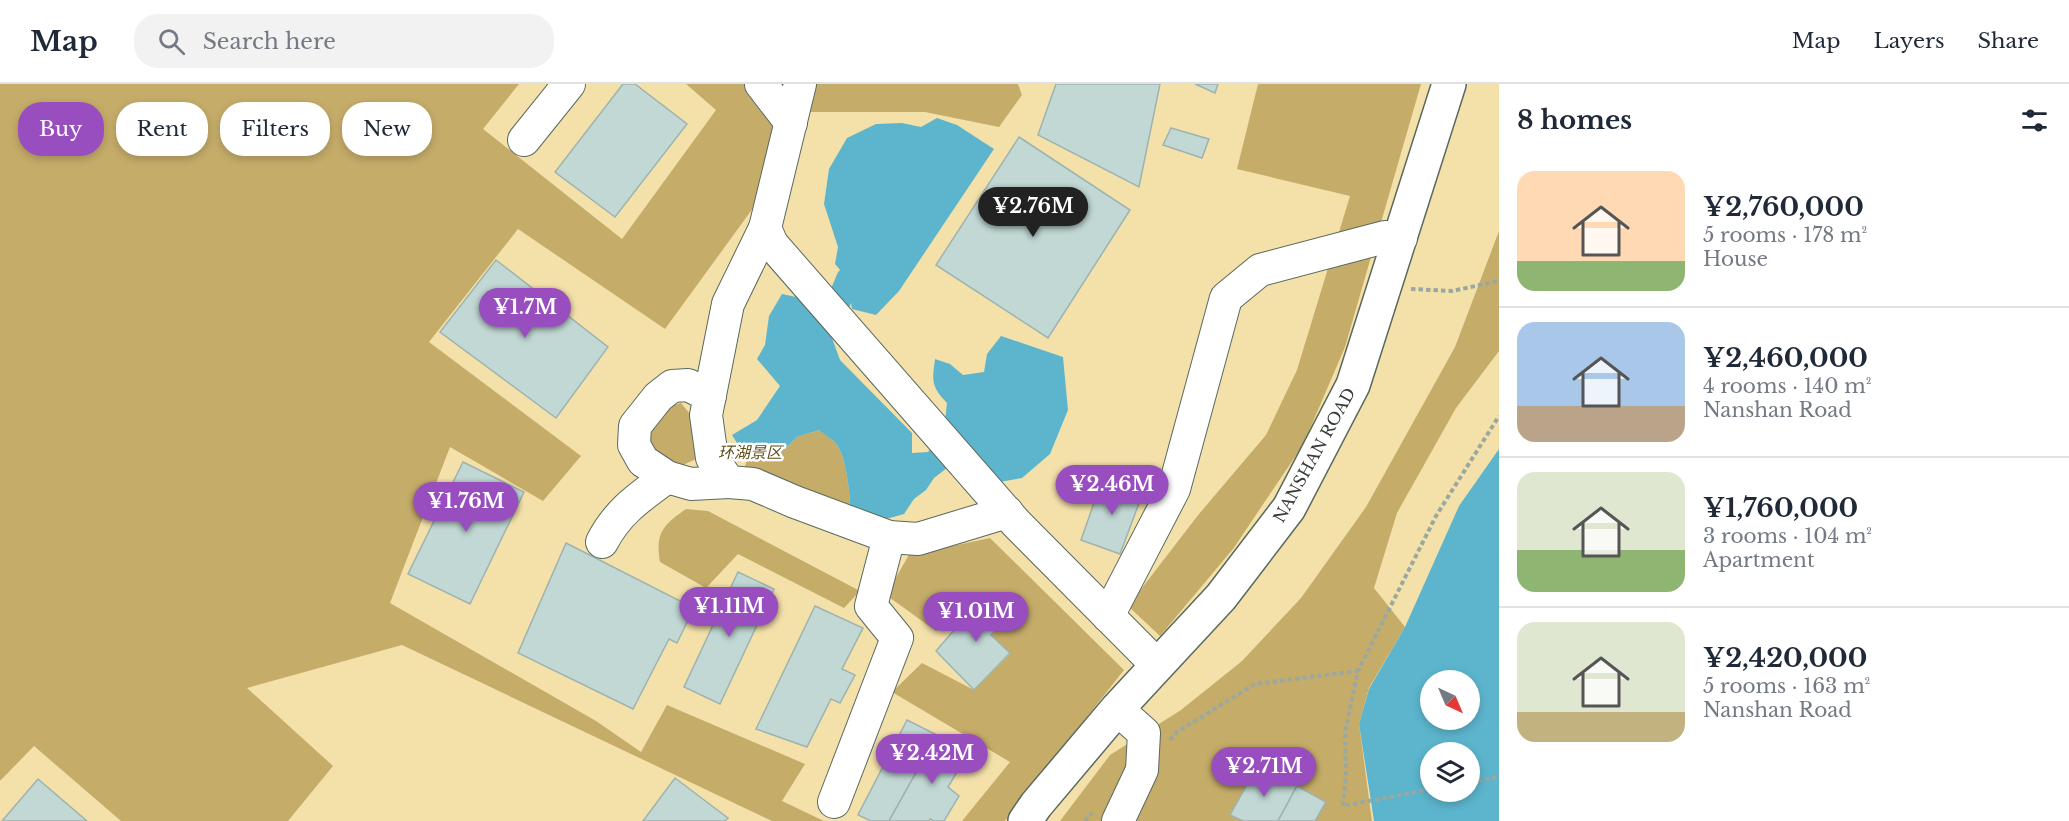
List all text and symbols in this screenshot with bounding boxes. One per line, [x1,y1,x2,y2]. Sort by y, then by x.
search box [134,14,554,68]
text: Map [30,24,98,59]
icon: search [155,25,188,58]
text: Search here [203,28,336,55]
text: Map [1792,28,1841,54]
text: Layers [1874,28,1945,54]
text: Share [1978,28,2039,54]
chip: Buy [18,102,104,156]
chip: Rent [116,102,208,156]
chip: Filters [220,102,330,156]
chip: New [342,102,432,156]
text: 8 homes [1517,104,1632,136]
icon: filters [2018,104,2051,137]
pin: ¥2.76M [984,187,1082,238]
text: ¥2,760,000 [1703,191,1864,223]
text: ¥2.76M [992,194,1074,218]
icon: home [1565,195,1637,267]
text: 5 rooms · 178 m² [1703,223,1867,247]
text: House [1703,247,1768,271]
pin: ¥1.7M [483,288,567,339]
text: ¥1.7M [493,295,557,319]
text: ¥2,460,000 [1703,342,1868,374]
icon: home [1565,346,1637,418]
text: 4 rooms · 140 m² [1703,374,1871,398]
street label: NANSHAN ROAD [1269,384,1359,526]
text: Nanshan Road [1703,398,1852,422]
park label: 环湖景区 [718,442,784,462]
pin: ¥2.46M [1063,465,1161,516]
text: ¥2.46M [1070,472,1154,496]
pin: ¥1.76M [417,482,515,533]
text: ¥1.76M [427,489,505,513]
text: ¥1,760,000 [1703,492,1858,524]
icon: home [1565,496,1637,568]
text: 3 rooms · 104 m² [1703,524,1872,548]
text: Apartment [1703,548,1814,572]
pin: ¥1.11M [680,587,778,638]
pin: ¥1.01M [927,592,1025,643]
text: ¥1.11M [693,594,765,618]
text: ¥1.01M [937,599,1015,623]
text: ¥2,420,000 [1703,642,1867,674]
icon: home [1565,646,1637,718]
north arrow [1420,670,1480,730]
map controls [1420,670,1480,802]
text: 5 rooms · 163 m² [1703,674,1870,698]
text: Nanshan Road [1703,698,1852,722]
pin: ¥2.42M [883,734,981,785]
text: ¥2.42M [890,741,974,765]
button: layers [1420,742,1480,802]
pin: ¥2.71M [1215,747,1313,798]
text: ¥2.71M [1225,754,1303,778]

